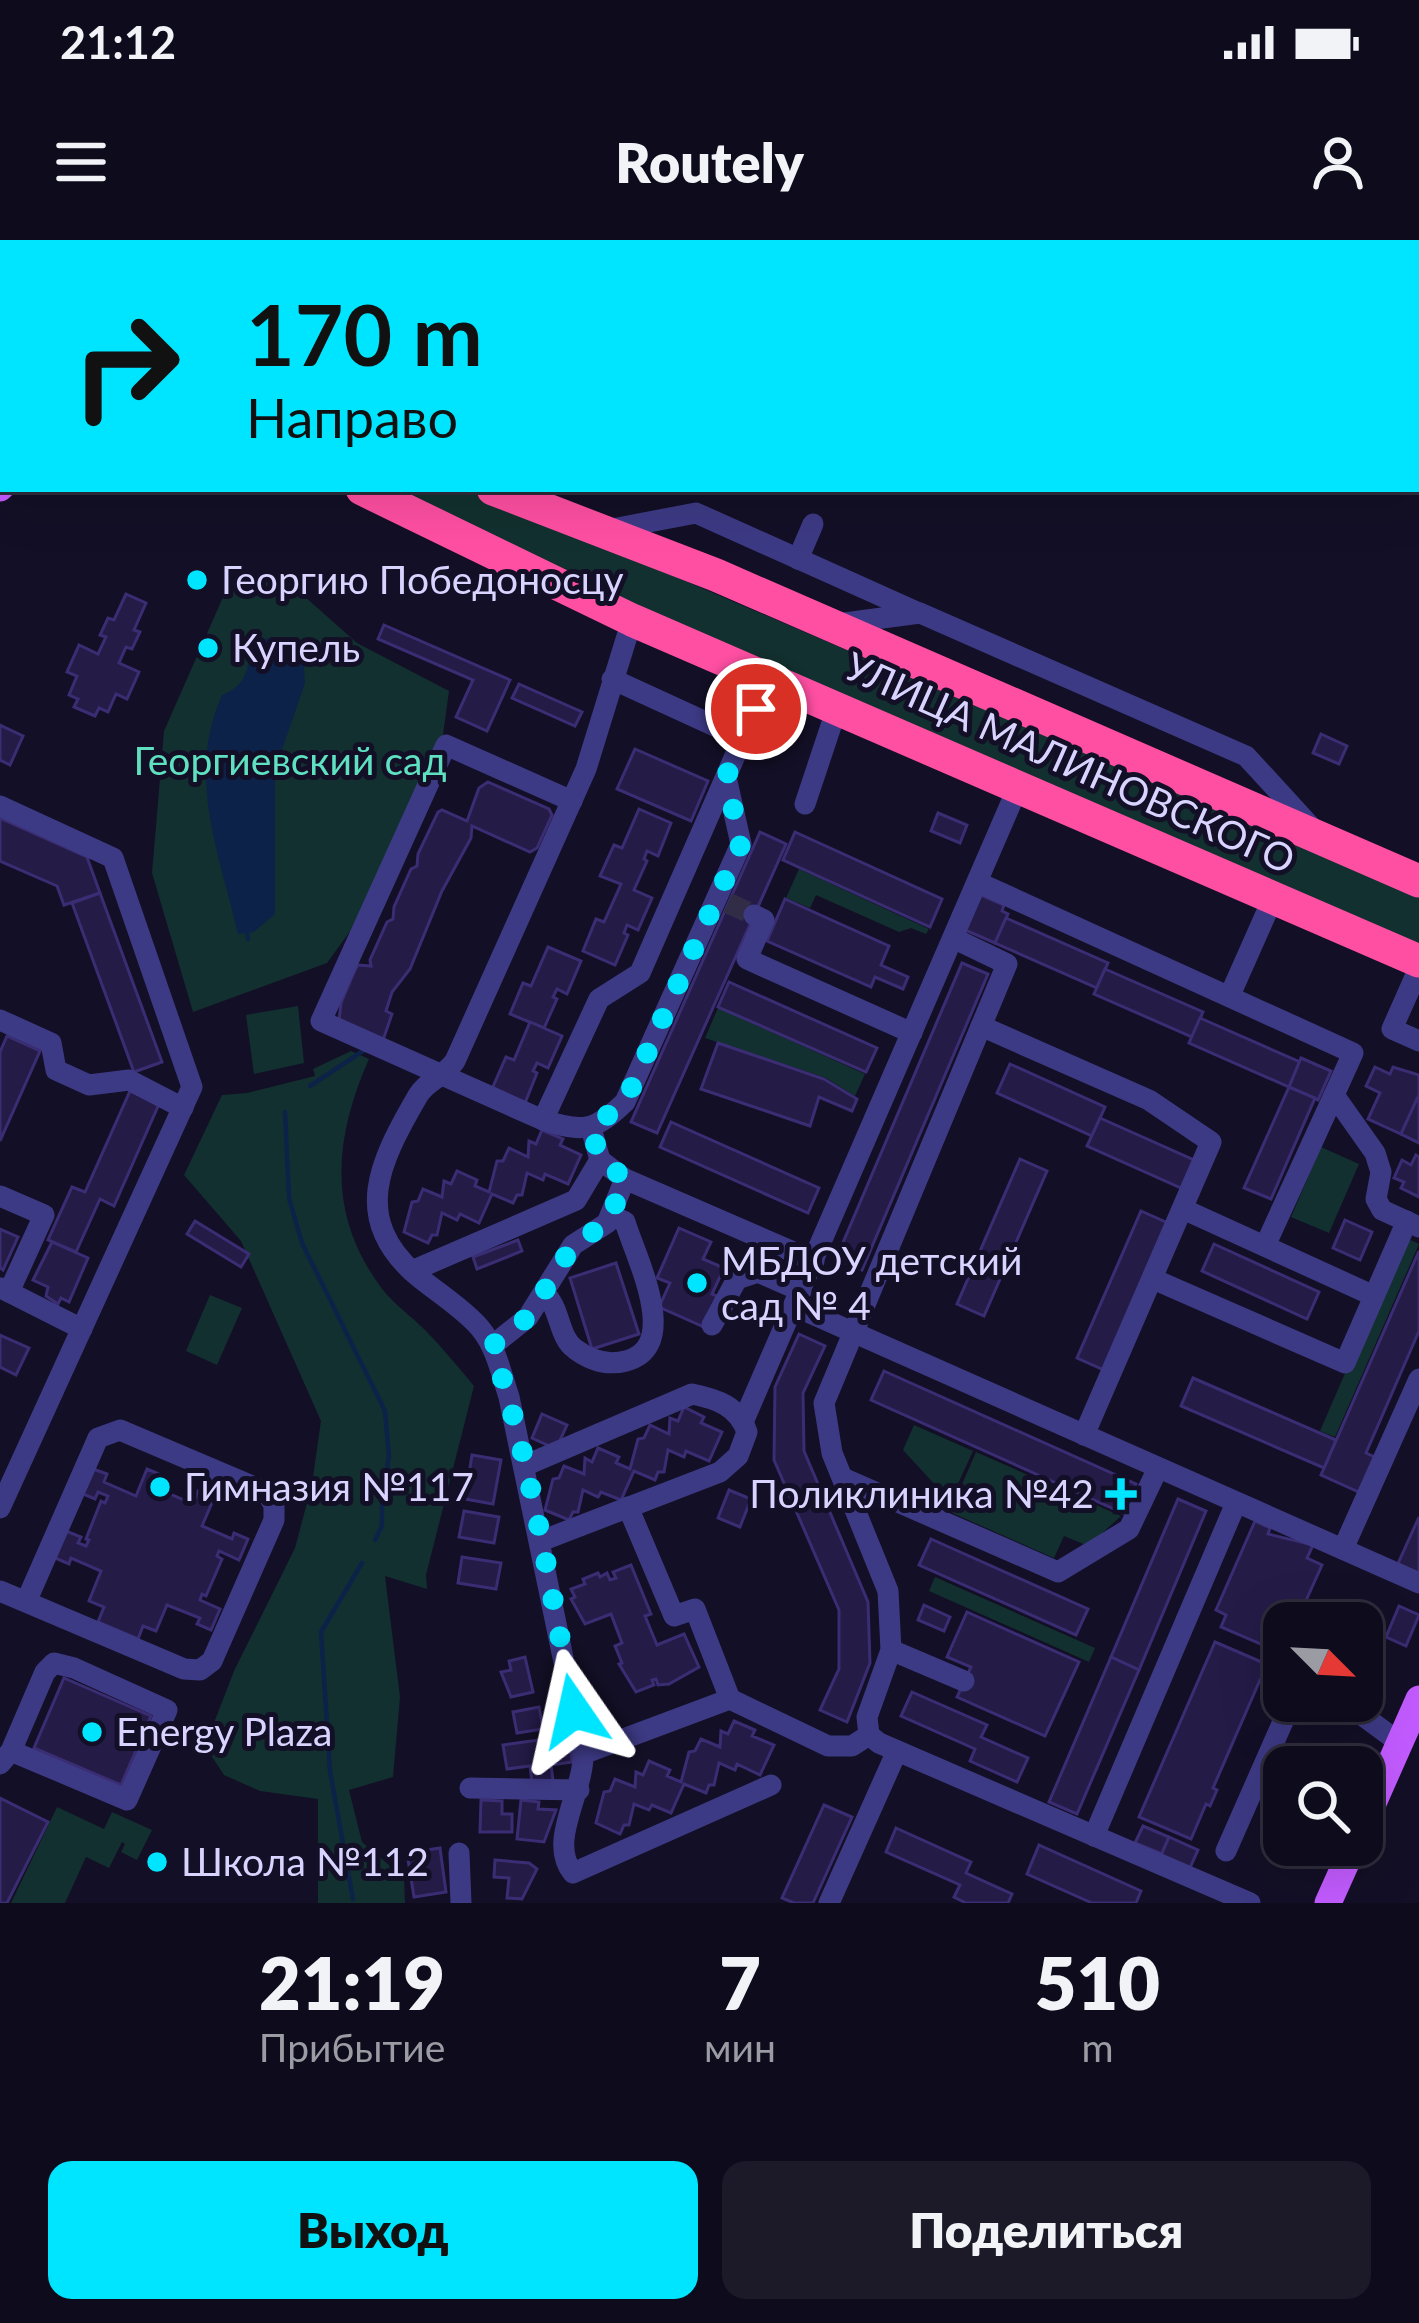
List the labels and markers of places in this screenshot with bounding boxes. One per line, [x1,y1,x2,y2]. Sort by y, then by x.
place label: Георгию Победоносцу [221,556,624,602]
marker: Георгию Победоносцу [184,567,210,593]
place label: Купель [232,624,360,670]
marker: Купель [195,635,221,661]
pin [705,658,807,760]
place label: МБДОУ детский сад № 4 [721,1237,1022,1328]
marker: МБДОУ детский сад № 4 [684,1270,710,1296]
place label: Гимназия №117 [184,1463,474,1509]
place label: Поликлиника №42 [749,1470,1094,1516]
marker: Гимназия №117 [147,1474,173,1500]
marker: Поликлиника №42 [1105,1478,1137,1510]
place label: Energy Plaza [116,1708,332,1754]
marker: Energy Plaza [79,1719,105,1745]
place label: Школа №112 [181,1838,429,1884]
marker: Школа №112 [144,1849,170,1875]

